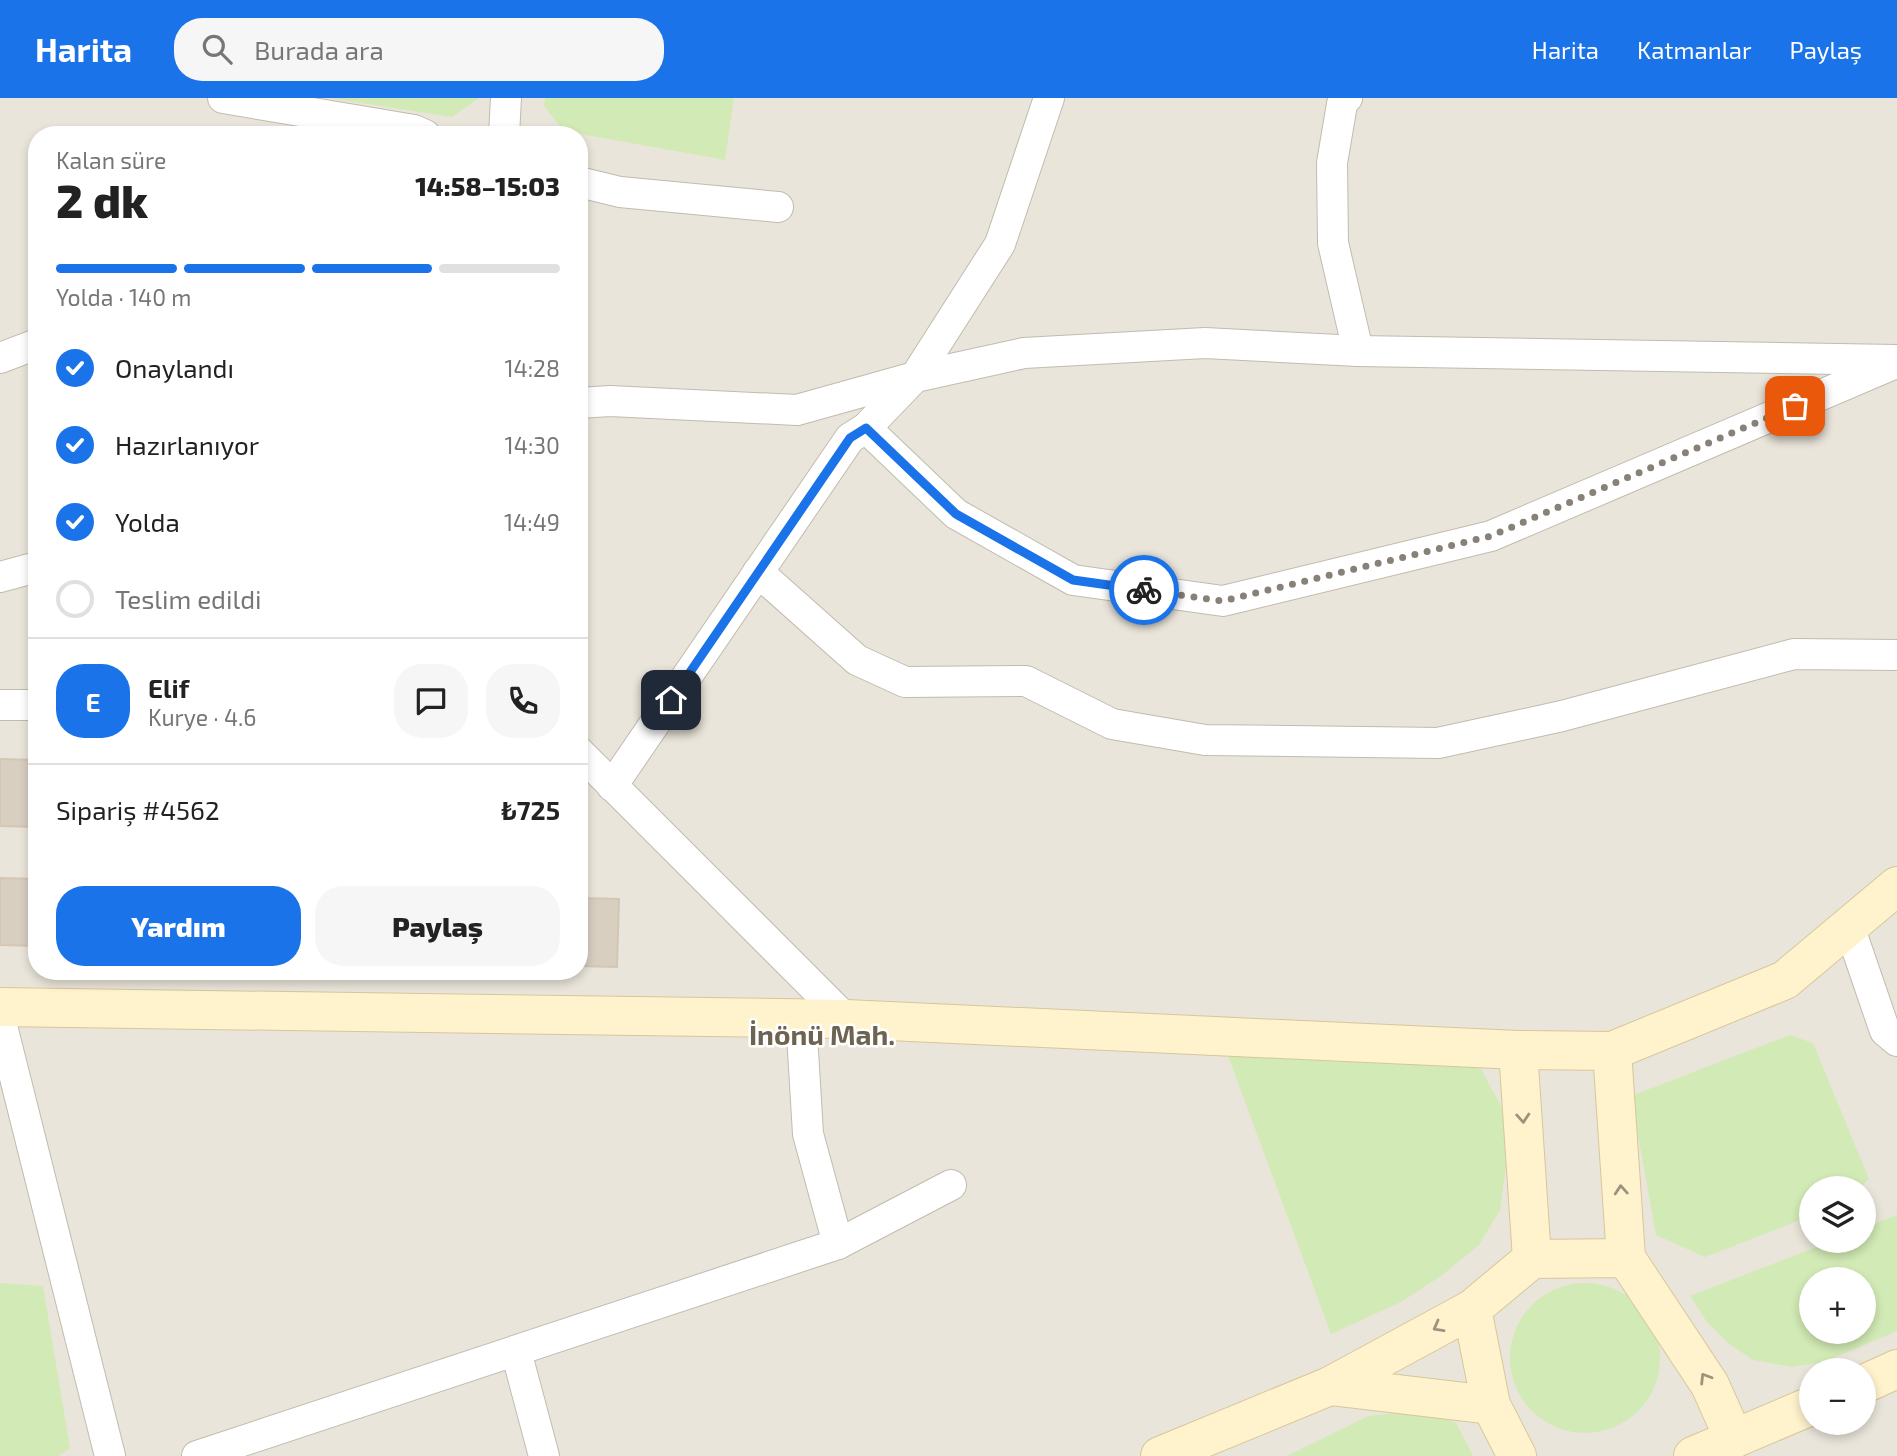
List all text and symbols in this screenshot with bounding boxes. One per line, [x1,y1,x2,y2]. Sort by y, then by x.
search box [174,18,664,81]
text: Harita [35,29,132,69]
icon: search [198,30,236,68]
text: Burada ara [254,34,384,65]
text: Harita [1532,35,1599,64]
text: Katmanlar [1637,35,1752,64]
text: Paylaş [1790,35,1862,64]
text: Kalan süre [56,146,166,174]
text: 14:58–15:03 [415,170,560,201]
text: 2 dk [56,172,148,227]
text: Yolda · 140 m [56,283,191,311]
icon: check [56,349,94,387]
text: Onaylandı [115,352,234,383]
text: 14:28 [504,354,560,382]
pin [1765,376,1825,436]
icon: bag [1776,387,1814,425]
icon: check [56,426,94,464]
text: Hazırlanıyor [115,429,259,460]
text: 14:30 [505,431,560,459]
icon: check [56,503,94,541]
text: Yolda [115,506,180,537]
text: 14:49 [504,508,560,536]
courier [1109,555,1179,625]
icon: bike [1125,571,1163,609]
text: Teslim edildi [115,583,262,614]
button: chat [394,664,468,738]
button: phone [486,664,560,738]
pin [641,670,701,730]
text: Elif [148,672,189,703]
icon: home [652,681,690,719]
text: E [85,686,101,717]
text: Kurye · 4.6 [148,703,256,731]
text: Sipariş #4562 [56,794,220,825]
text: ₺725 [501,794,560,825]
button: Yardım [56,886,301,966]
button: Paylaş [315,886,560,966]
district label: İnönü Mah. [749,1017,895,1051]
one-way arrow [1515,1113,1530,1124]
map controls [1799,1176,1876,1435]
button: layers [1799,1176,1876,1253]
one-way arrow [1614,1184,1629,1195]
button: + [1799,1267,1876,1344]
one-way arrow [1433,1319,1445,1332]
button: − [1799,1358,1876,1435]
one-way arrow [1700,1372,1713,1385]

